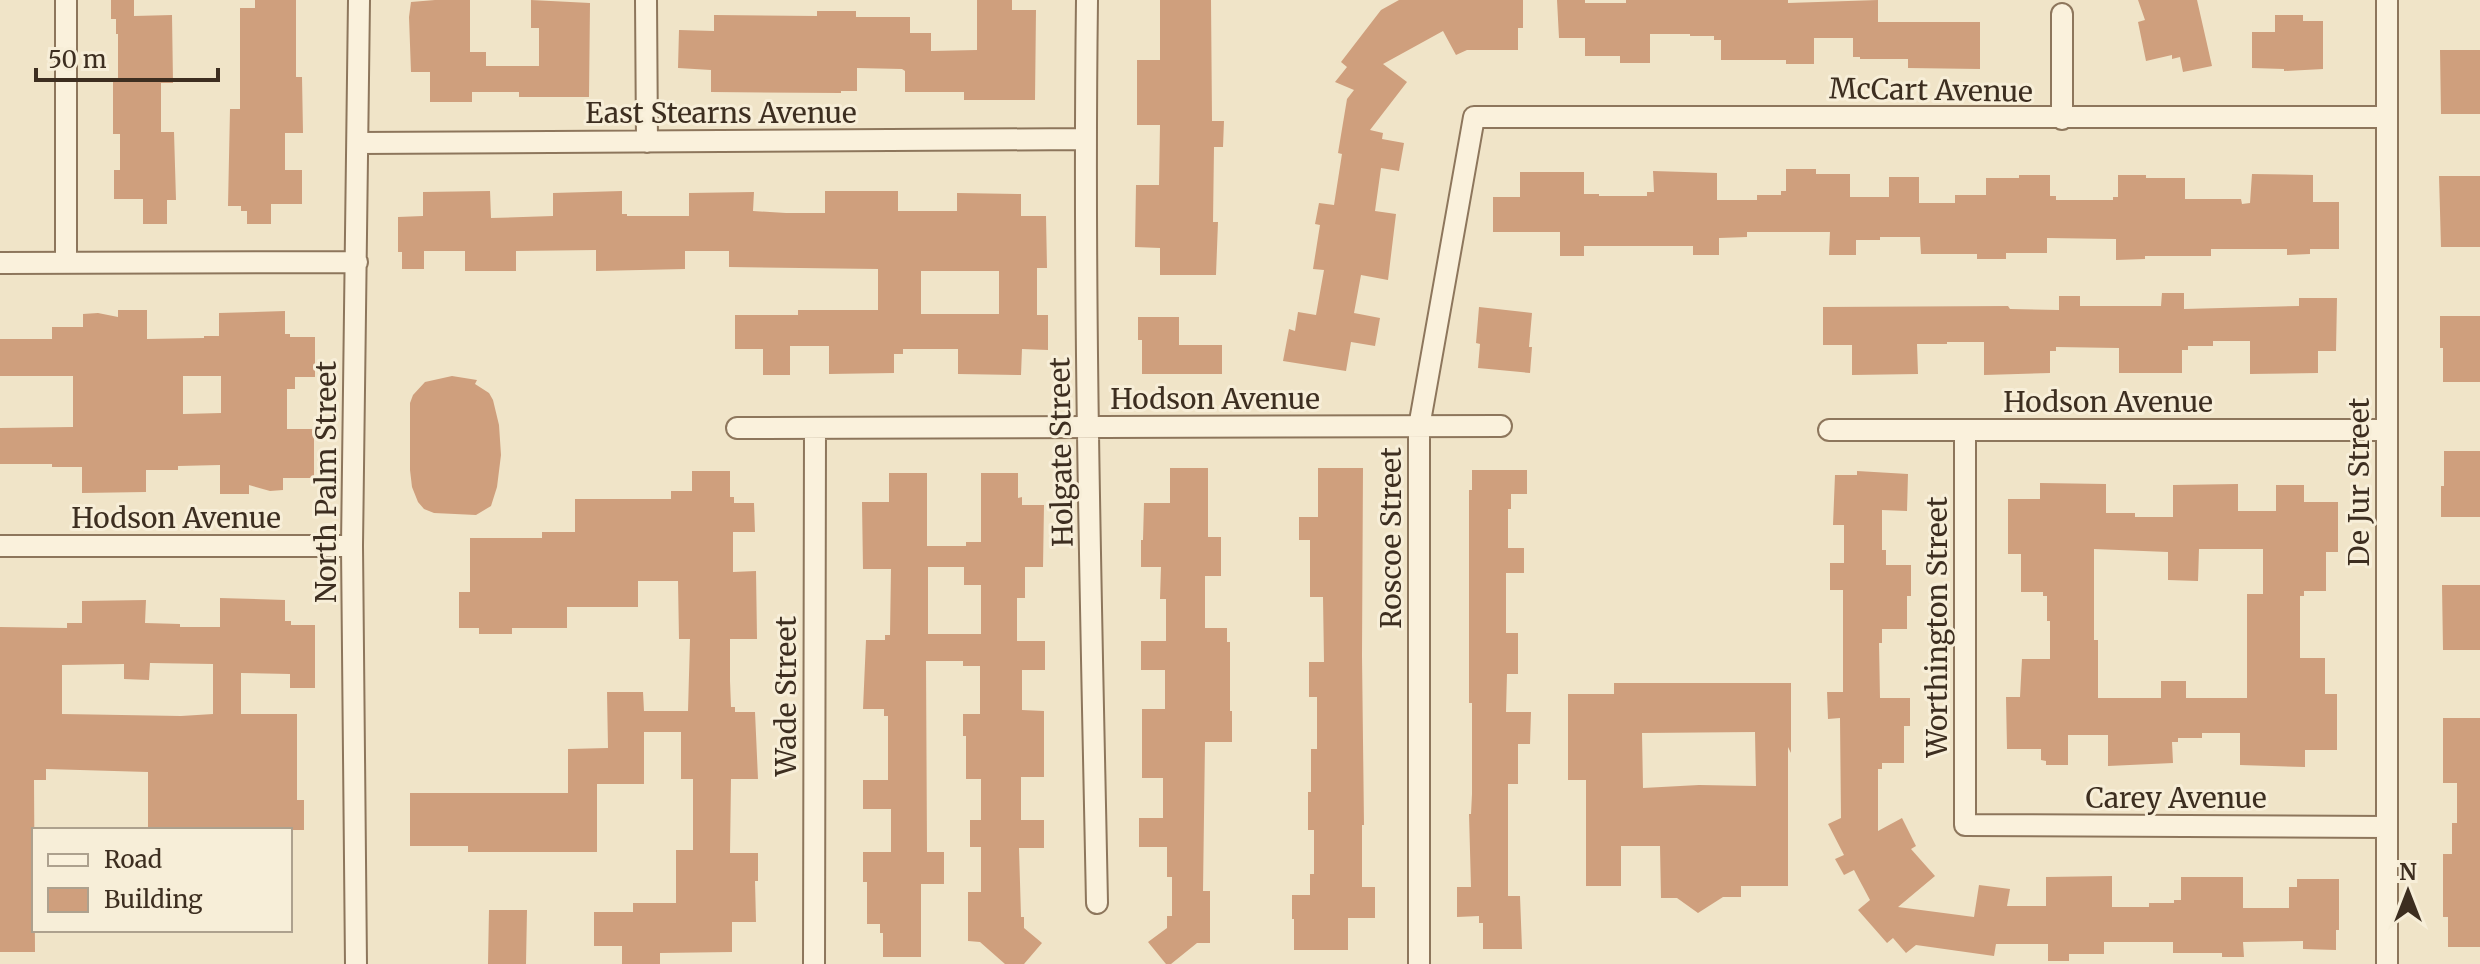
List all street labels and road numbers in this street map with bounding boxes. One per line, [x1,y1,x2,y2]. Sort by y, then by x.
street label: McCart Avenue [1829,70,2033,110]
street label: East Stearns Avenue [585,95,857,131]
street label: Holgate Street [1041,357,1081,547]
street label: North Palm Street [308,361,344,603]
street label: Hodson Avenue [1110,381,1320,417]
street label: Hodson Avenue [2003,384,2213,420]
street label: De Jur Street [2341,397,2377,567]
street label: Roscoe Street [1373,447,1409,629]
street label: Worthington Street [1919,496,1955,759]
street label: Hodson Avenue [71,500,281,536]
street label: Wade Street [768,616,804,777]
street label: Carey Avenue [2085,780,2267,816]

